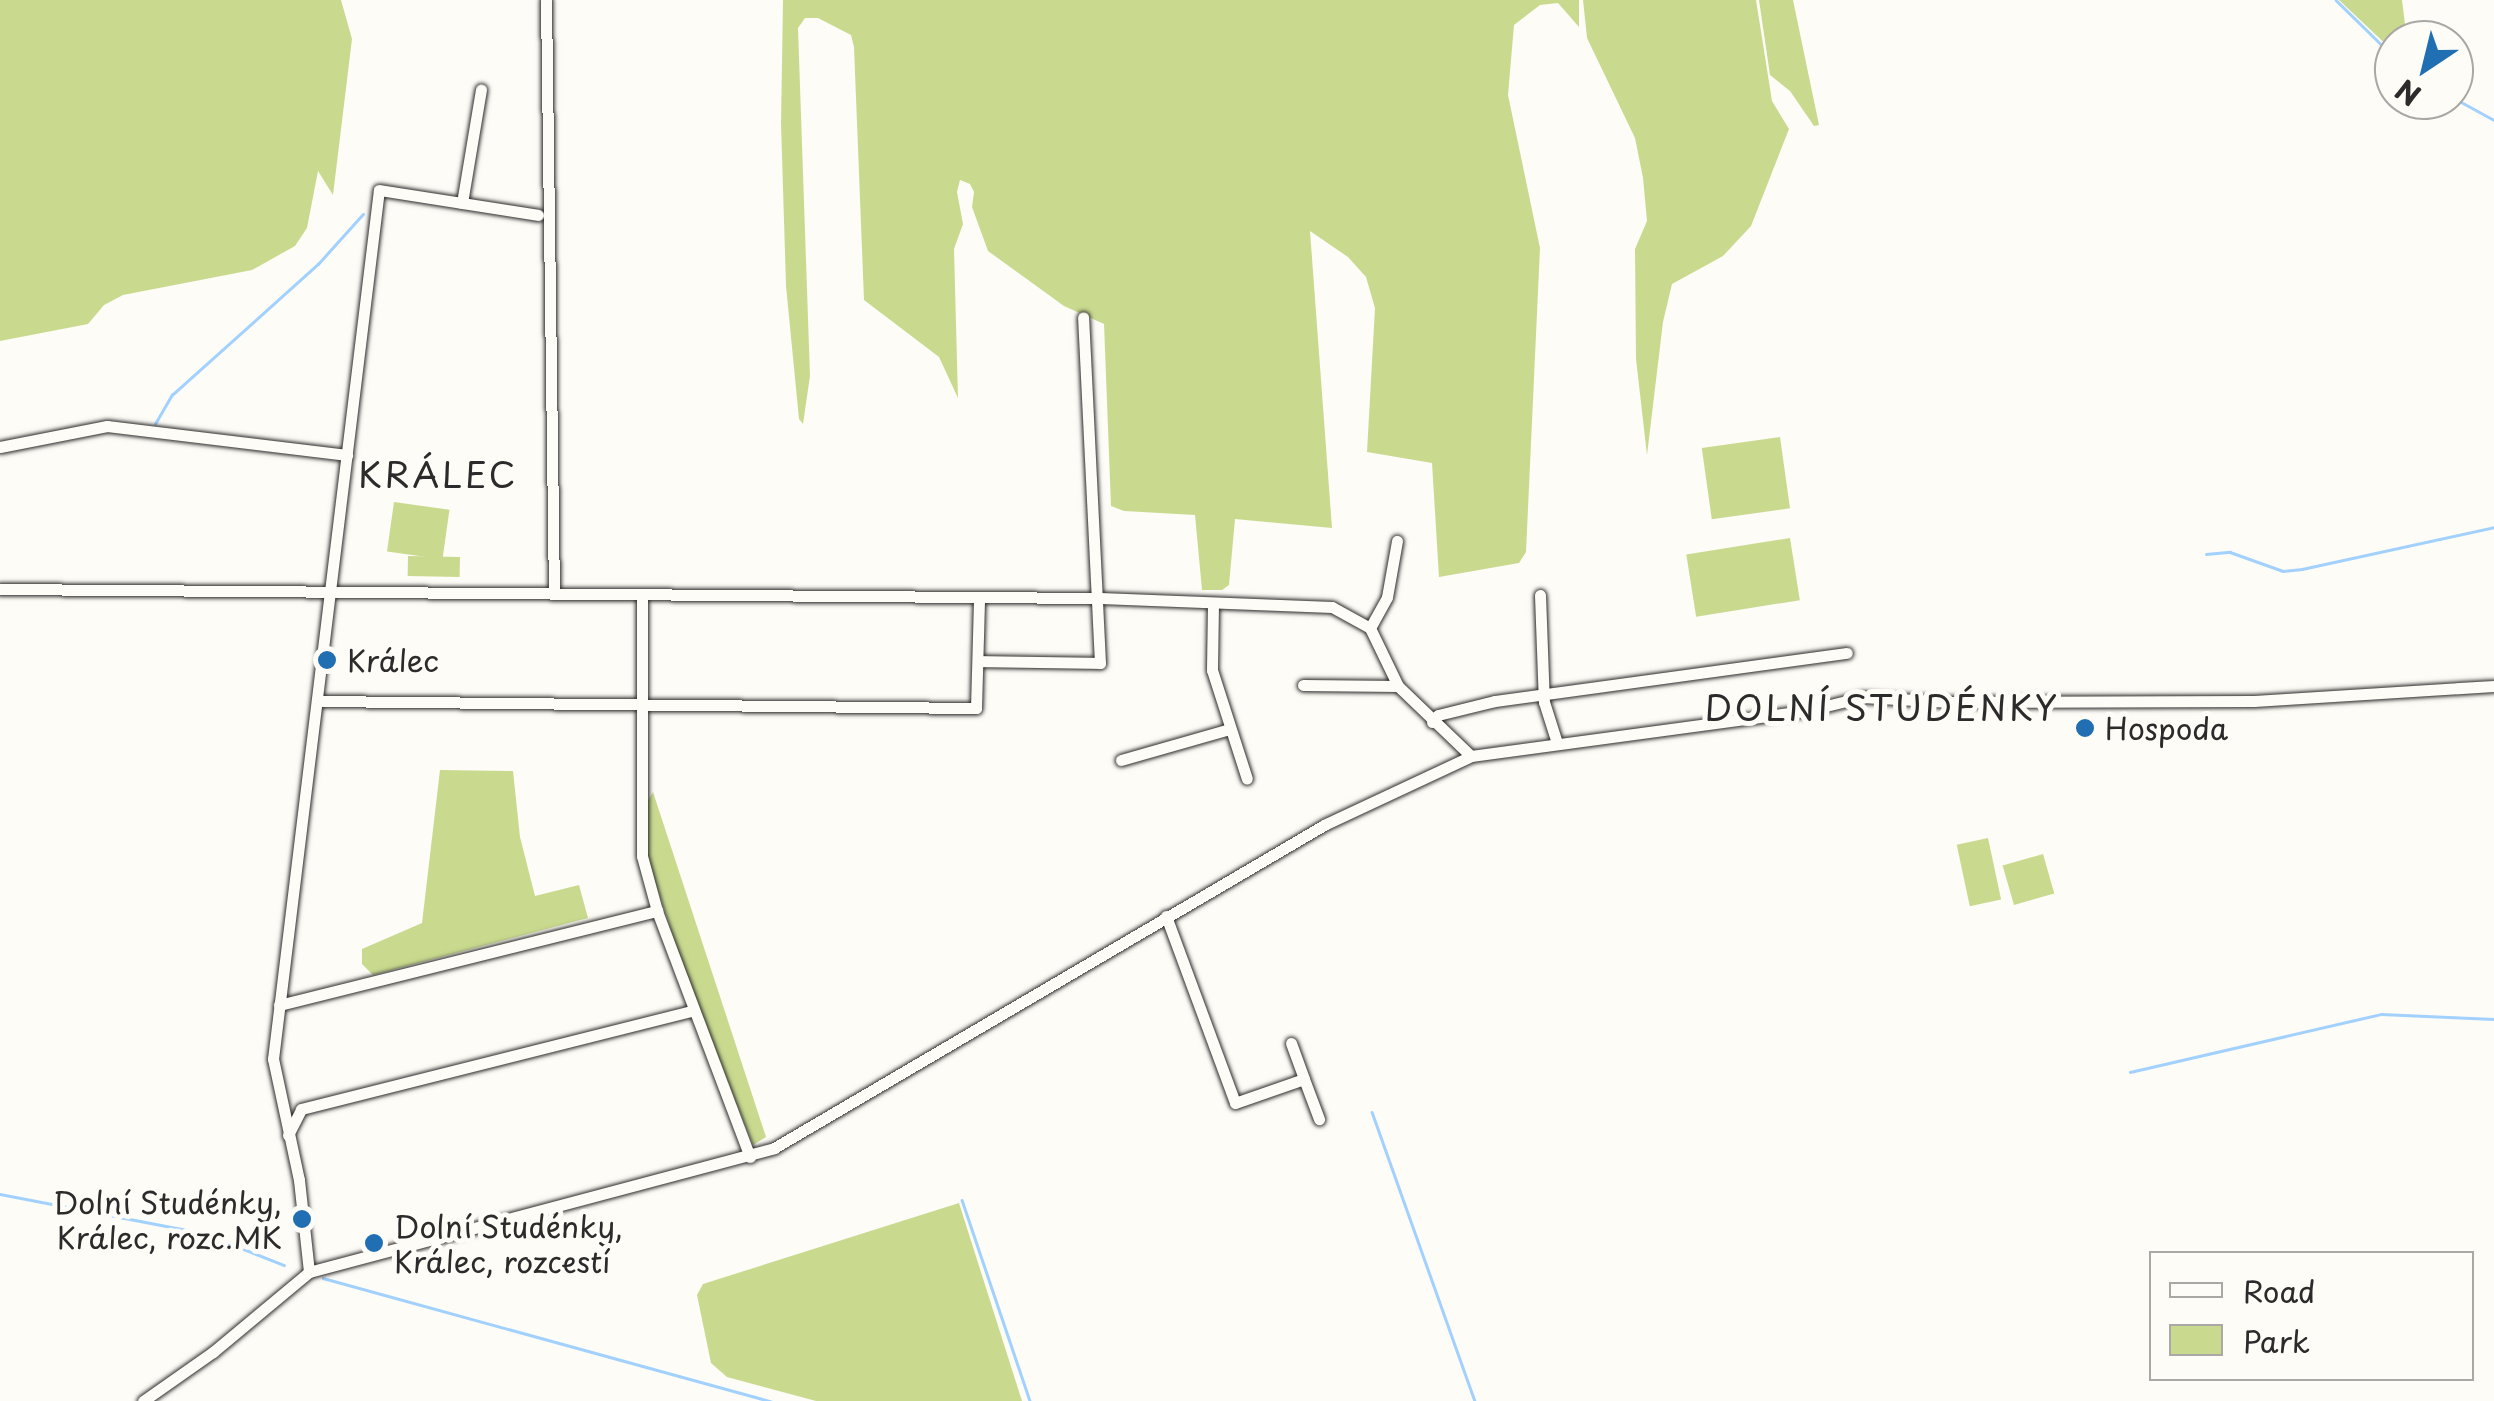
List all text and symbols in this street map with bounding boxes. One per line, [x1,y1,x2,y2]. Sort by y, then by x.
north arrow [2374,20,2474,120]
text: N [2386,69,2429,117]
district label: KRÁLEC [358,453,518,495]
place label: Králec [347,642,439,678]
marker: Králec [316,649,338,671]
district label: DOLNÍ STUDÉNKY [1704,686,2060,728]
place label: Hospoda [2105,710,2228,746]
marker: Hospoda [2074,717,2096,739]
place label: Dolní Studénky, Králec, rozc.MK [53,1184,282,1254]
marker: Dolní Studénky, Králec, rozc.MK [291,1208,313,1230]
place label: Dolní Studénky, Králec, rozcestí [394,1208,623,1278]
marker: Dolní Studénky, Králec, rozcestí [363,1232,385,1254]
legend [2149,1251,2474,1381]
text: Road [2243,1268,2316,1313]
text: Park [2243,1318,2310,1363]

